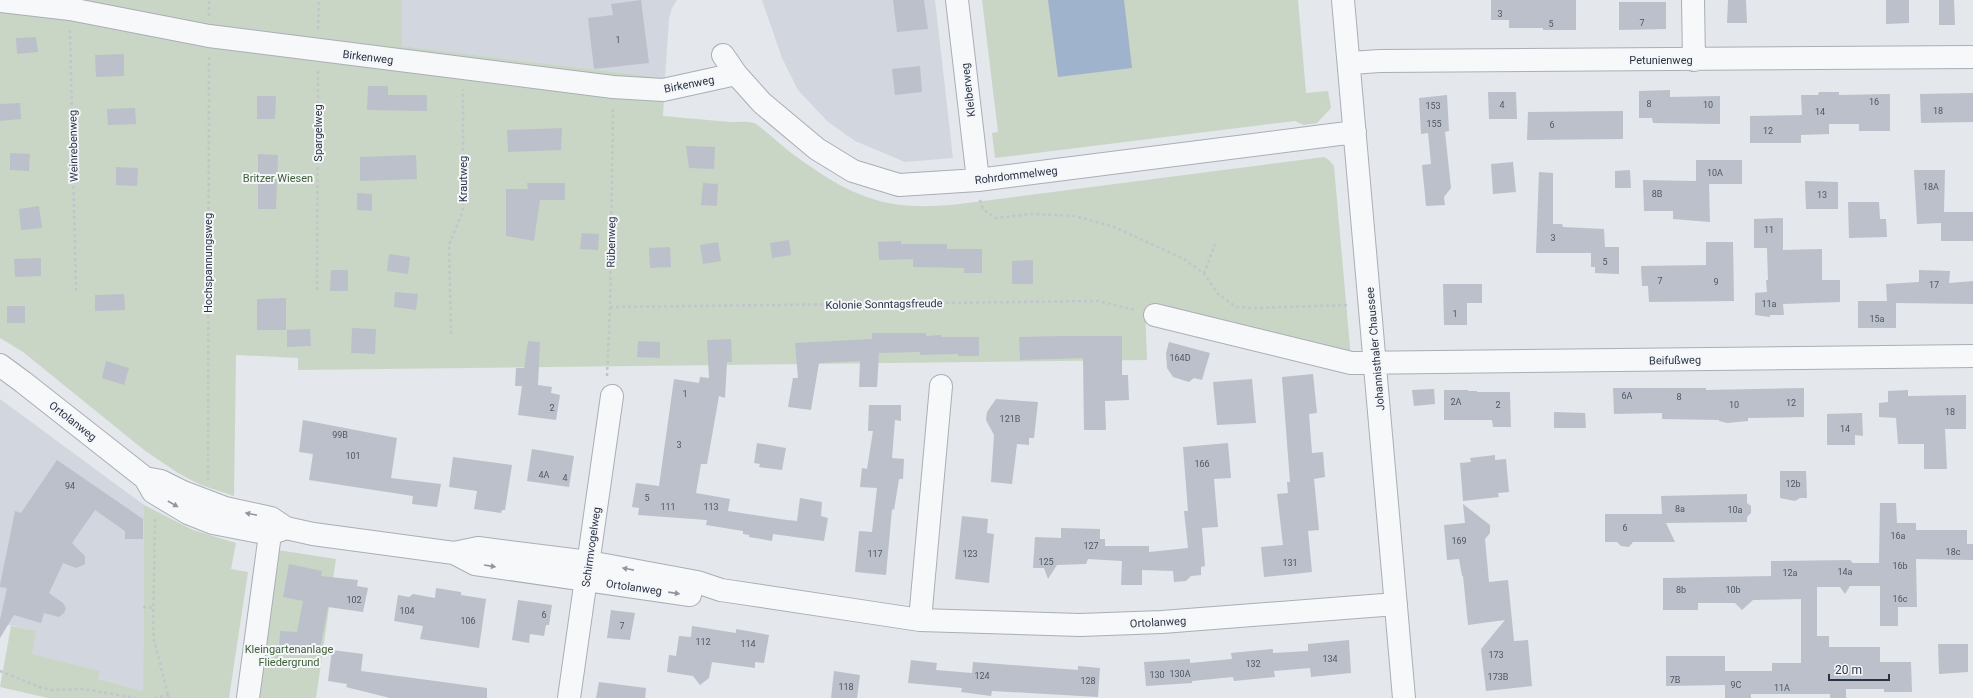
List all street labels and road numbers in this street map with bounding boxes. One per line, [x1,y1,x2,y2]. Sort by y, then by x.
street label: Birkenweg [342,48,394,67]
street label: Petunienweg [1629,54,1693,67]
street label: Kleiberweg [959,62,978,118]
street label: Birkenweg [663,73,715,96]
street label: Spargelweg [312,104,325,162]
street label: Weinrebenweg [66,110,81,182]
street label: Krautweg [457,156,470,202]
street label: Rohrdommelweg [974,164,1058,187]
street label: Hochspannungsweg [202,213,215,313]
street label: Rübenweg [605,216,618,268]
street label: Johannisthaler Chaussee [1364,287,1387,411]
street label: Kolonie Sonntagsfreude [825,297,943,312]
street label: Beifußweg [1649,354,1701,367]
street label: Ortolanweg [46,399,99,444]
street label: Schirmvogelweg [579,506,604,588]
street label: Ortolanweg [605,577,663,598]
street label: Ortolanweg [1130,615,1186,630]

